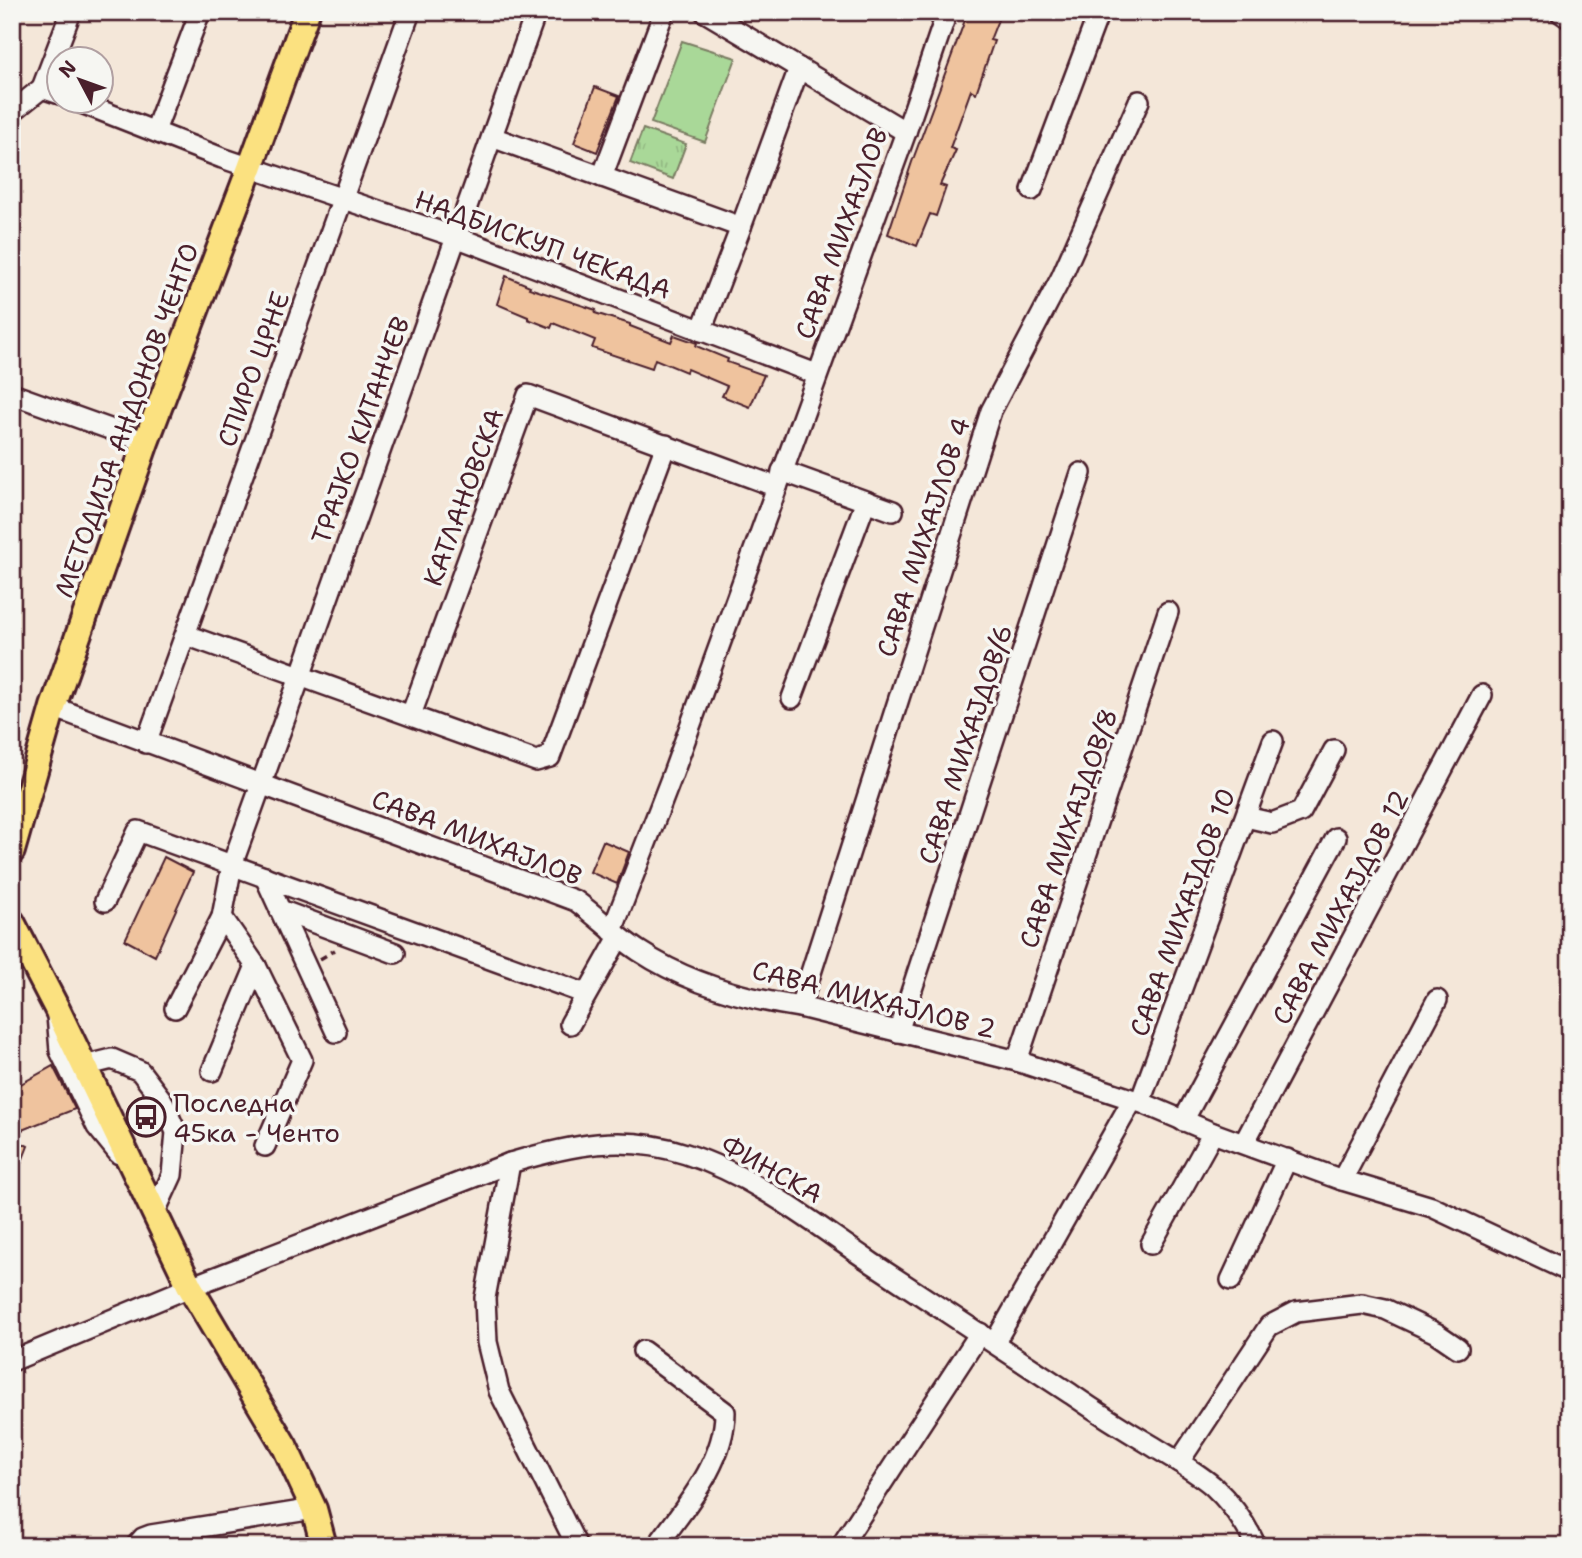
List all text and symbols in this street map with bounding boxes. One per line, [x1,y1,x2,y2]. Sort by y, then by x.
north arrow [46,46,116,116]
text: N [53,55,82,83]
street label: САВА МИХАЈЛОВ [786,122,896,344]
street label: НАДБИСКУП ЧЕКАДА [410,181,676,307]
street label: МЕТОДИЈА АНДОНОВ ЧЕНТО [46,238,206,602]
street label: СПИРО ЦРНЕ [209,287,297,451]
street label: ТРАЈКО КИТАНЧЕВ [303,311,417,549]
street label: КАТЛАНОВСКА [415,403,511,591]
street label: САВА МИХАЈЛОВ 4 [868,413,978,661]
street label: САВА МИХАЈДОВ/6 [910,619,1020,869]
street label: САВА МИХАЈДОВ/8 [1011,703,1125,953]
street label: САВА МИХАЈЛОВ [367,781,587,893]
street label: САВА МИХАЈДОВ 10 [1121,783,1243,1041]
street label: САВА МИХАЈДОВ 12 [1263,784,1417,1030]
street label: САВА МИХАЈЛОВ 2 [749,952,999,1046]
place label: Последна 45ка - Ченто [173,1085,340,1150]
bus stop icon: Последна 45ка - Ченто [125,1096,167,1138]
street label: ФИНСКА [715,1127,829,1211]

